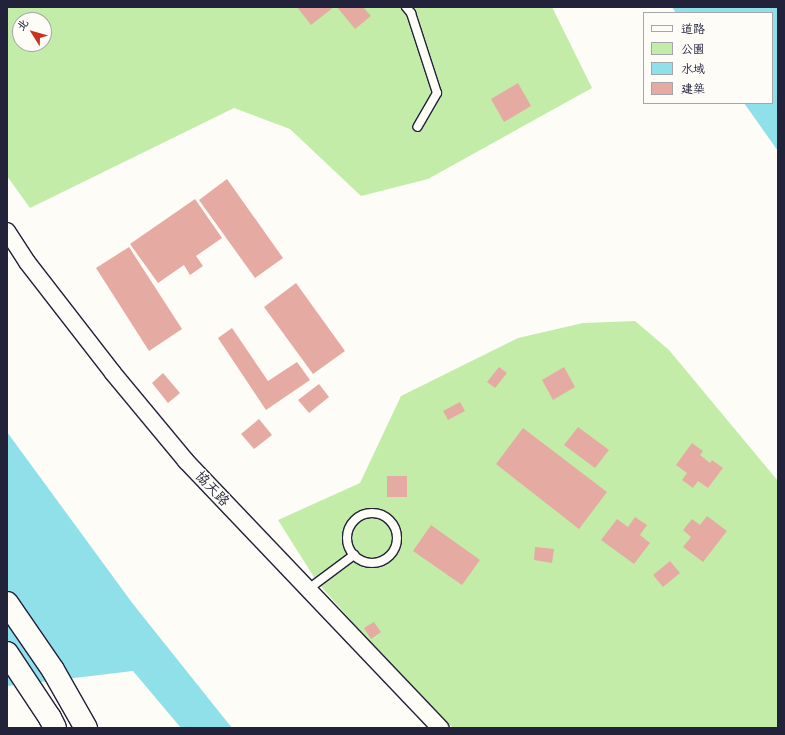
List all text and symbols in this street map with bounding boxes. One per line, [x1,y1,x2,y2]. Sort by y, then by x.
north arrow [12,12,52,52]
legend [643,12,773,104]
text: 北 [14,17,31,33]
text: 道路 [681,22,705,36]
text: 公園 [681,42,705,56]
text: 水域 [681,62,705,76]
text: 建築 [681,82,705,96]
street label: 協天路 [192,468,232,510]

